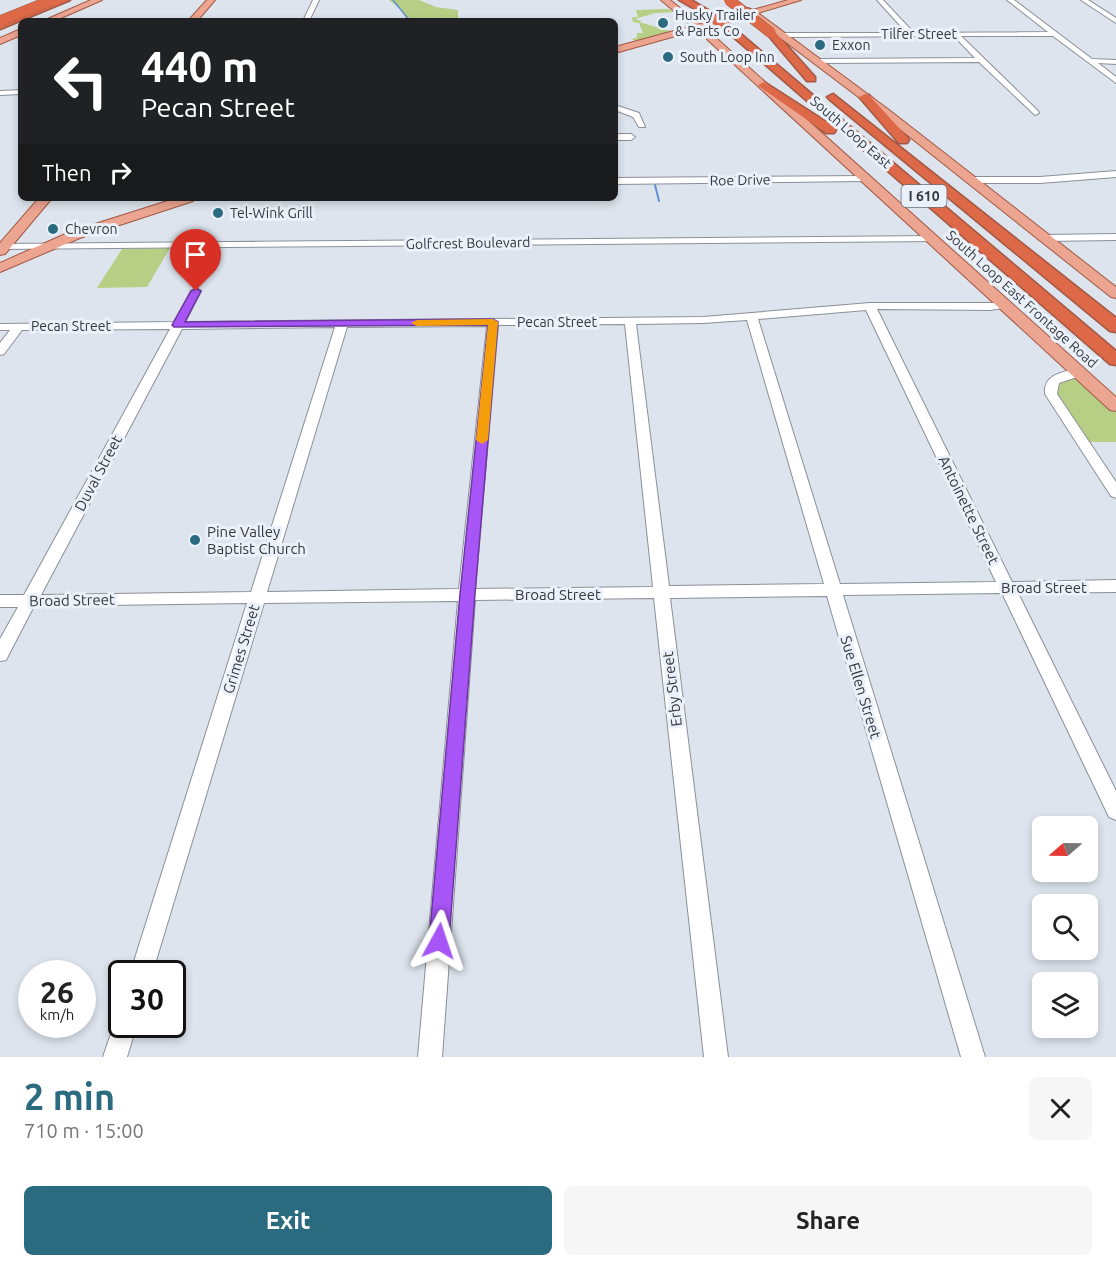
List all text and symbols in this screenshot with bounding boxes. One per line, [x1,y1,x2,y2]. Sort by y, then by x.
place label: Husky Trailer & Parts Co [675,7,756,39]
marker: Husky Trailer & Parts Co [656,16,670,30]
street label: Tilfer Street [881,26,957,42]
place label: Exxon [832,37,870,53]
marker: Exxon [813,38,827,52]
icon: left [42,42,120,120]
text: 440 m [141,43,258,90]
place label: South Loop Inn [680,49,775,65]
marker: South Loop Inn [661,50,675,64]
text: Pecan Street [141,92,295,122]
street label: South Loop East [807,93,895,172]
icon: right [104,156,137,189]
text: Then [42,160,92,185]
street label: Roe Drive [709,171,771,189]
road number: I 610 [902,185,946,207]
place label: Tel-Wink Grill [230,205,313,221]
marker: Tel-Wink Grill [211,206,225,220]
place label: Chevron [65,221,118,237]
marker: Chevron [46,222,60,236]
street label: South Loop East Frontage Road [943,227,1101,371]
pin [170,229,221,291]
street label: Golfcrest Boulevard [405,234,531,252]
icon: arrive [179,238,212,271]
street label: Pecan Street [517,314,597,330]
street label: Pecan Street [31,318,111,334]
street label: Duval Street [71,432,125,514]
street label: Antoinette Street [935,453,1003,567]
place label: Pine Valley Baptist Church [207,523,306,557]
marker: Pine Valley Baptist Church [188,533,202,547]
street label: Broad Street [1001,579,1087,596]
street label: Broad Street [515,586,601,603]
street label: Broad Street [29,591,115,609]
street label: Grimes Street [219,602,263,696]
street label: Sue Ellen Street [837,634,885,741]
street label: Erby Street [659,650,685,727]
north arrow [1032,816,1098,882]
map controls [1032,816,1098,1038]
button: search [1032,894,1098,960]
position arrow [407,909,471,973]
speed limit sign: 30 [108,960,186,1038]
button: layers [1032,972,1098,1038]
text: 26 [40,975,74,1009]
text: km/h [40,1006,74,1023]
text: 2 min [24,1076,115,1117]
button: close [1029,1077,1092,1140]
text: 710 m · 15:00 [24,1119,144,1142]
button: Exit [24,1186,552,1255]
button: Share [564,1186,1092,1255]

